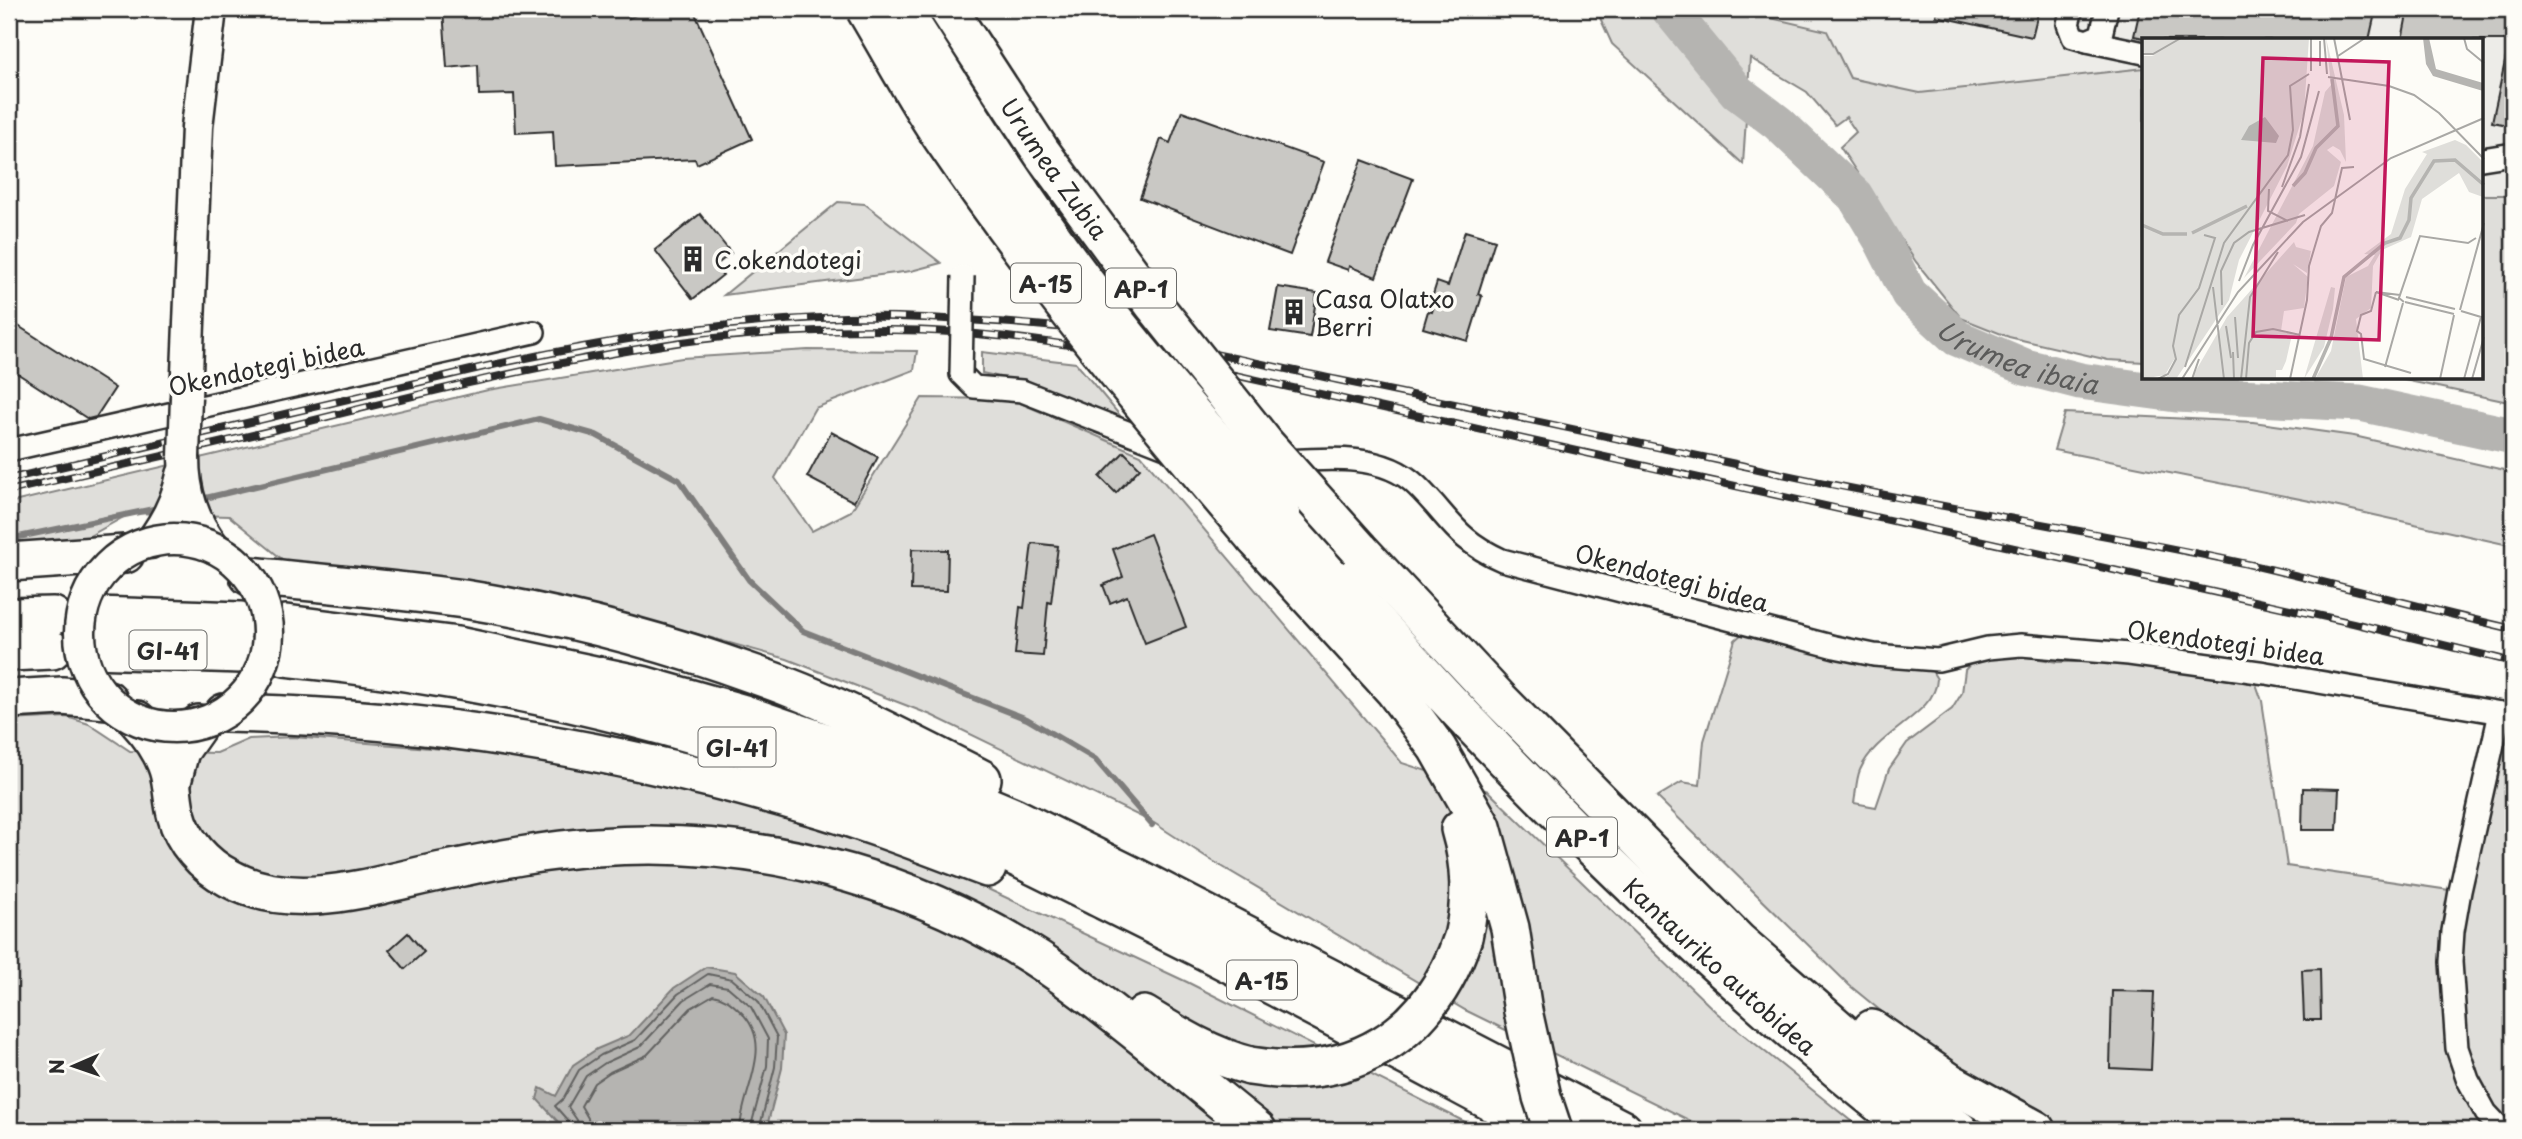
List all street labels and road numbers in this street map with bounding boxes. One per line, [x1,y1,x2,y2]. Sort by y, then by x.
street label: Urumea Zubia [992,90,1118,247]
road number: A-15 [1011,264,1081,302]
road number: AP-1 [1106,268,1176,308]
street label: Okendotegi bidea [165,328,368,404]
street label: Okendotegi bidea [1571,534,1773,620]
street label: Okendotegi bidea [2125,610,2328,674]
road number: GI-41 [130,630,206,670]
road number: GI-41 [698,727,776,766]
road number: AP-1 [1547,818,1617,856]
street label: Kantauriko autobidea [1616,869,1825,1063]
road number: A-15 [1227,960,1297,1000]

